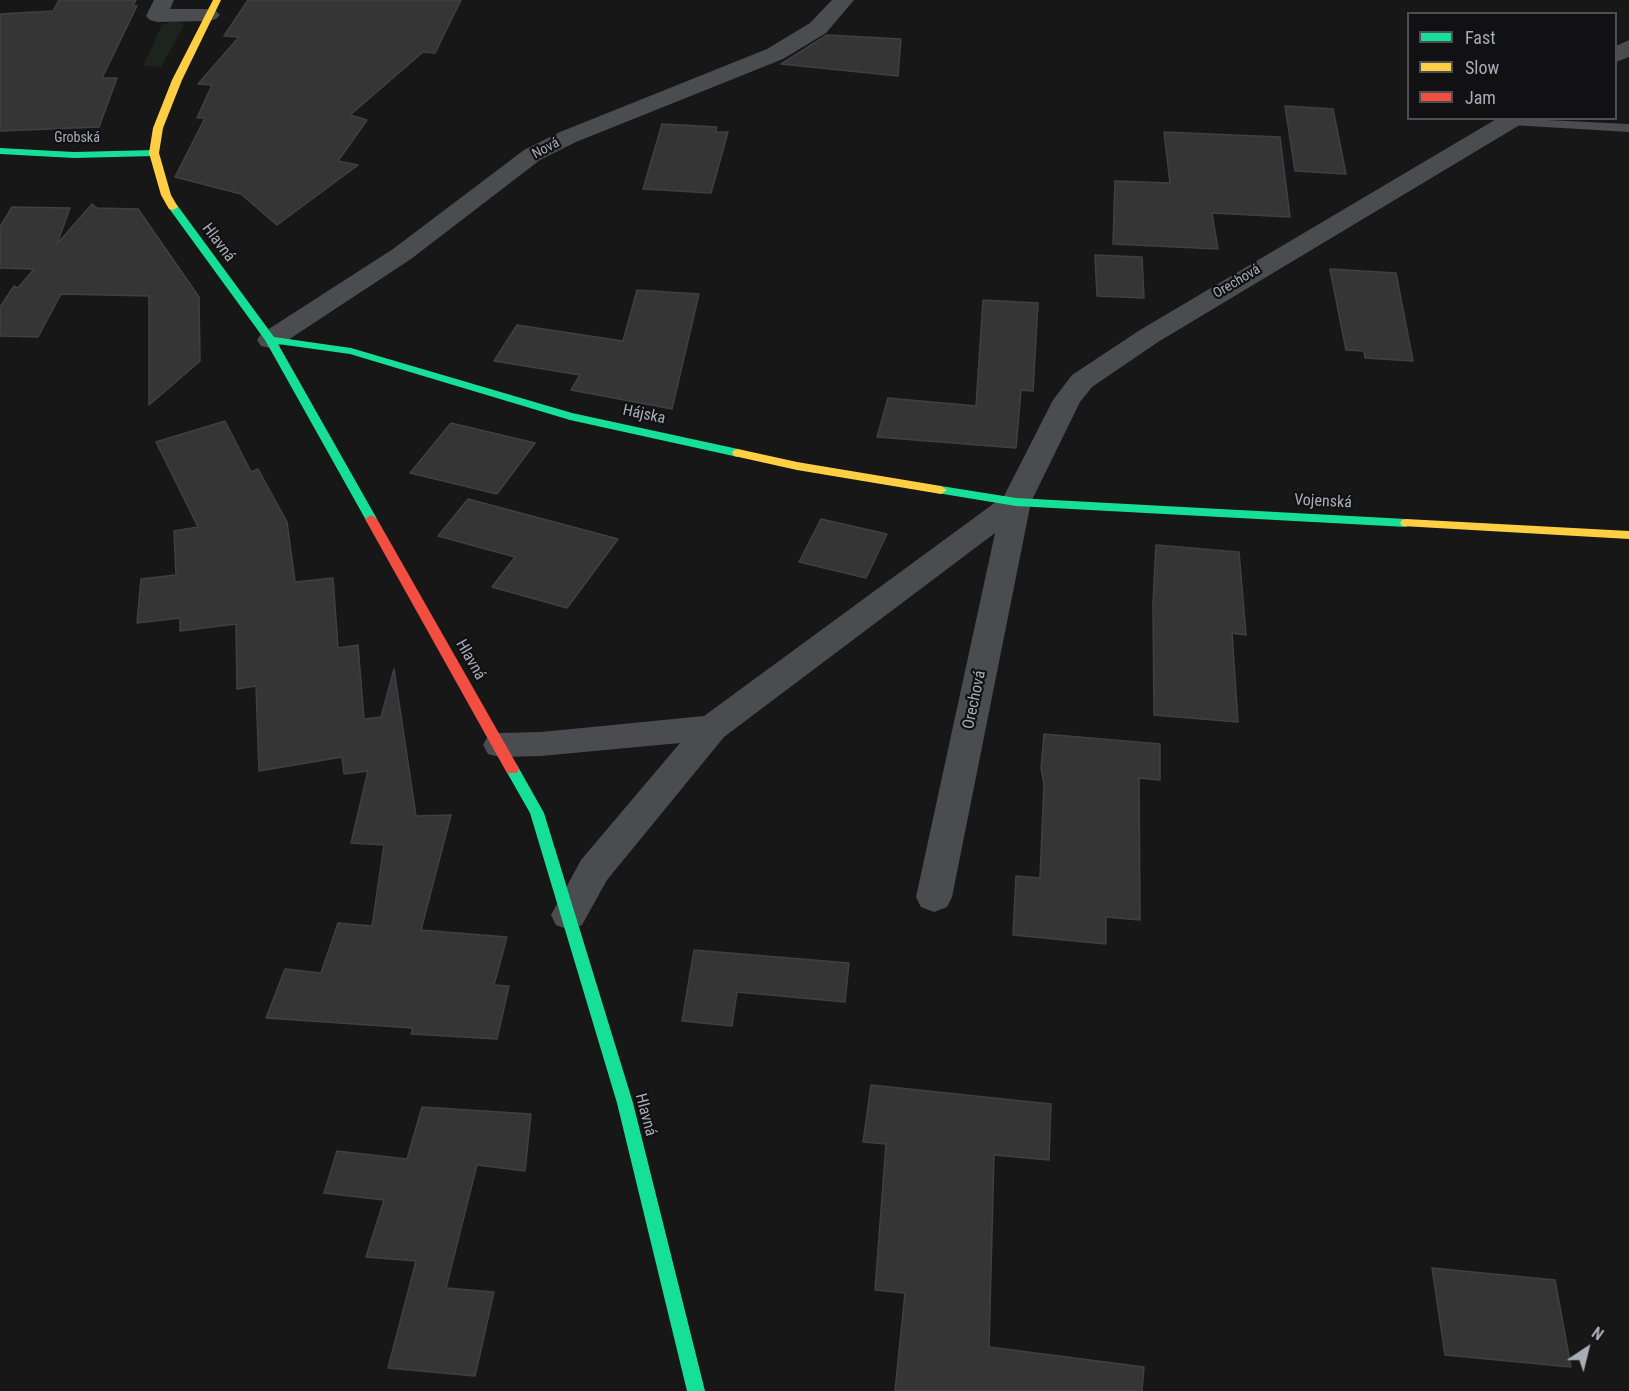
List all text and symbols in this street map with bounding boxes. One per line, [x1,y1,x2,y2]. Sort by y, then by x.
legend [1407,12,1617,120]
text: Fast [1465,27,1496,48]
text: Slow [1465,57,1499,78]
text: Jam [1465,87,1496,108]
street label: Grobská [54,130,100,146]
street label: Nová [530,135,562,163]
street label: Hlavná [197,220,239,266]
street label: Orechová [1210,261,1264,303]
street label: Hájska [621,401,667,429]
street label: Vojenská [1294,491,1352,513]
street label: Hlavná [451,636,489,684]
street label: Orechová [959,669,991,731]
street label: Hlavná [630,1092,660,1138]
north arrow [1557,1319,1617,1379]
text: N [1588,1323,1607,1344]

